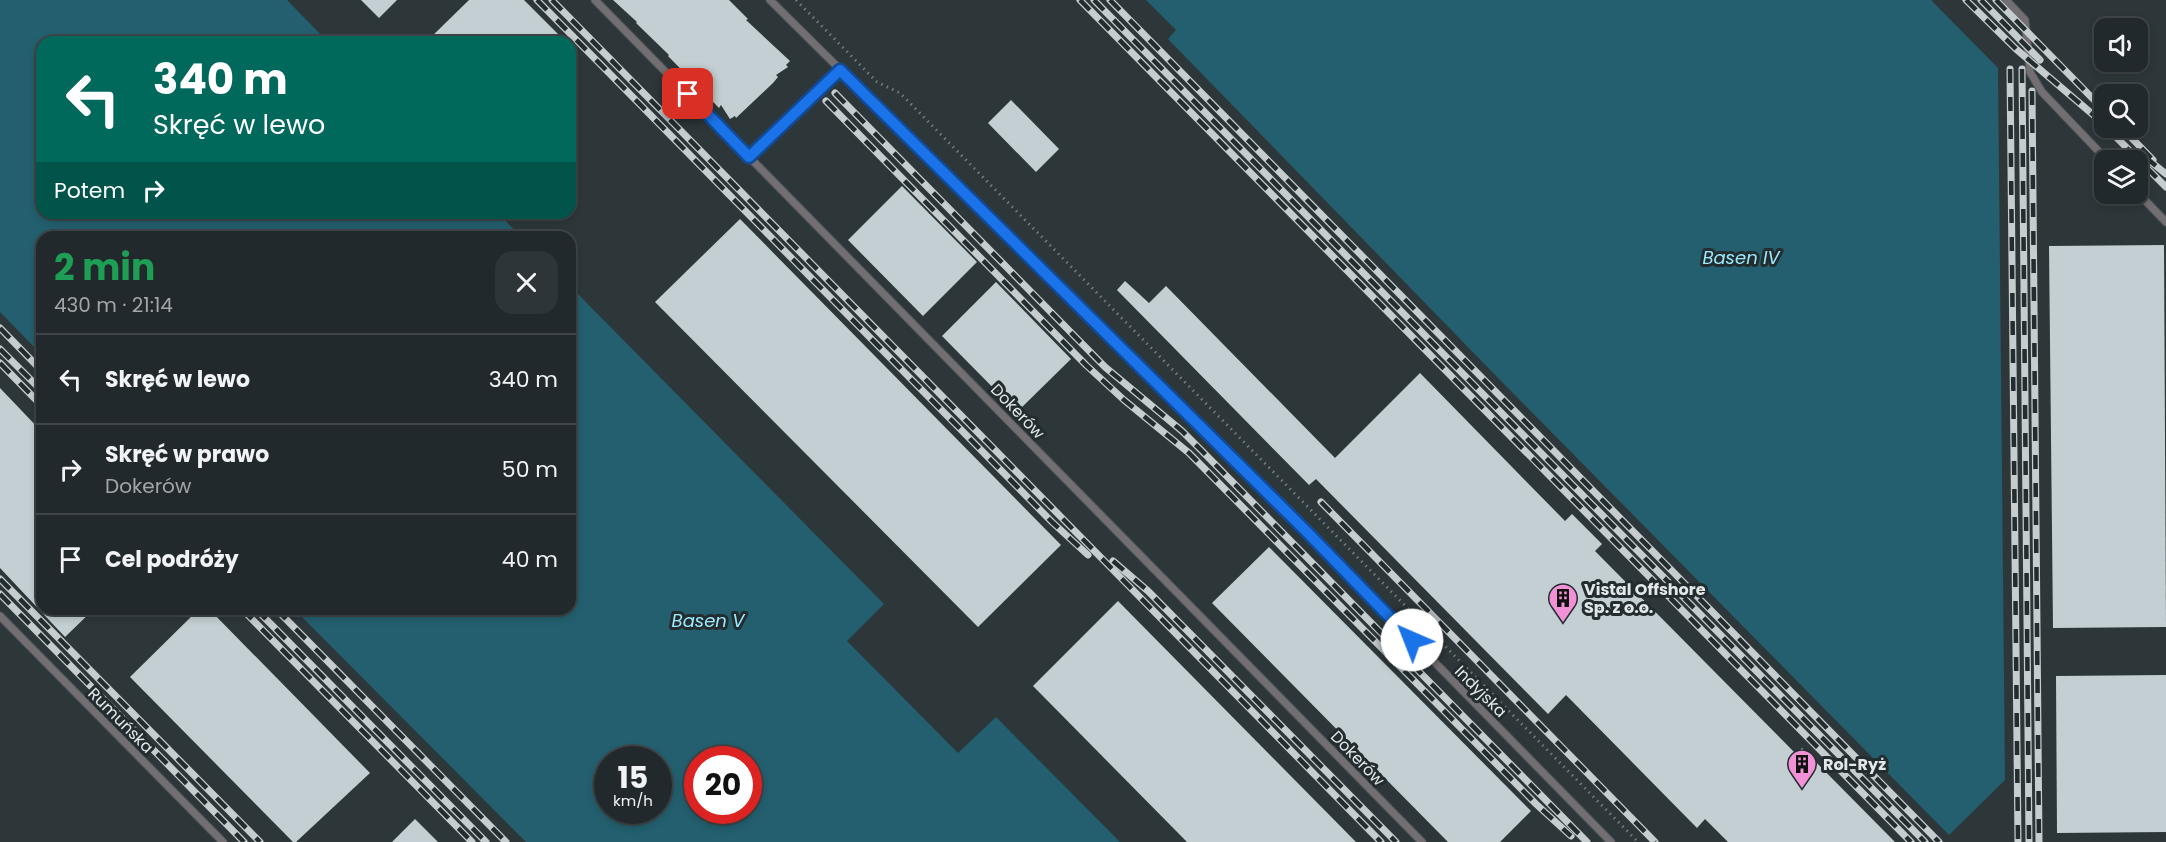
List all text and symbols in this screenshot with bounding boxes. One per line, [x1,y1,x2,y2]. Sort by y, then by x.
map controls [2094,18,2148,204]
button: sound [2094,18,2148,72]
text: 340 m [153,50,288,109]
icon: left [54,60,132,138]
pin [662,68,713,119]
icon: arrive [671,77,704,110]
button: search [2094,84,2148,138]
text: Skręć w lewo [153,106,325,143]
button: layers [2094,150,2148,204]
icon: right [137,174,170,207]
text: Potem [54,175,125,206]
text: 2 min [54,242,155,293]
water label: Basen IV [1702,245,1781,270]
button: close [495,251,558,314]
text: 430 m · 21:14 [54,291,173,319]
icon: left [54,363,87,396]
text: Skręć w lewo [105,364,250,395]
text: 340 m [489,364,558,395]
street label: Dokerów [985,379,1050,444]
text: Skręć w prawo [105,439,269,470]
icon: right [54,453,87,486]
text: 50 m [502,454,558,485]
text: Dokerów [105,472,191,500]
icon: arrive [54,543,87,576]
text: Cel podróży [105,544,239,575]
text: 40 m [502,544,558,575]
place label: Vistal Offshore Sp. z o.o. [1584,578,1706,619]
building icon: Vistal Offshore Sp. z o.o. [1547,582,1579,624]
water label: Basen V [672,608,746,633]
position arrow [1380,608,1444,672]
street label: Indyjska [1449,660,1512,723]
street label: Rumuńska [83,682,159,758]
street label: Dokerów [1325,726,1390,791]
speed limit sign: 20 [684,746,762,824]
building icon: Rol-Ryż [1786,748,1818,790]
place label: Rol-Ryż [1823,753,1886,776]
text: 15 [618,756,648,799]
text: km/h [613,790,653,811]

